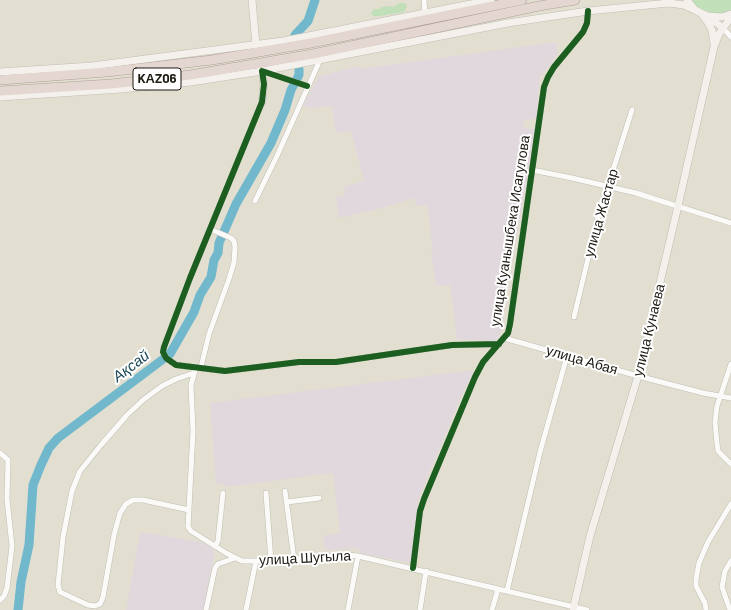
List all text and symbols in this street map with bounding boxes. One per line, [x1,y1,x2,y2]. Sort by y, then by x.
road number: KАZ06 [133,68,181,90]
street label: улица Куанышбека Исагулова [487,134,533,328]
street label: улица Жастар [580,167,622,259]
street label: улица Кунаева [629,282,669,378]
street label: улица Абая [544,342,620,378]
water label: Ақсай [109,346,153,386]
street label: улица Шугыла [259,547,351,569]

